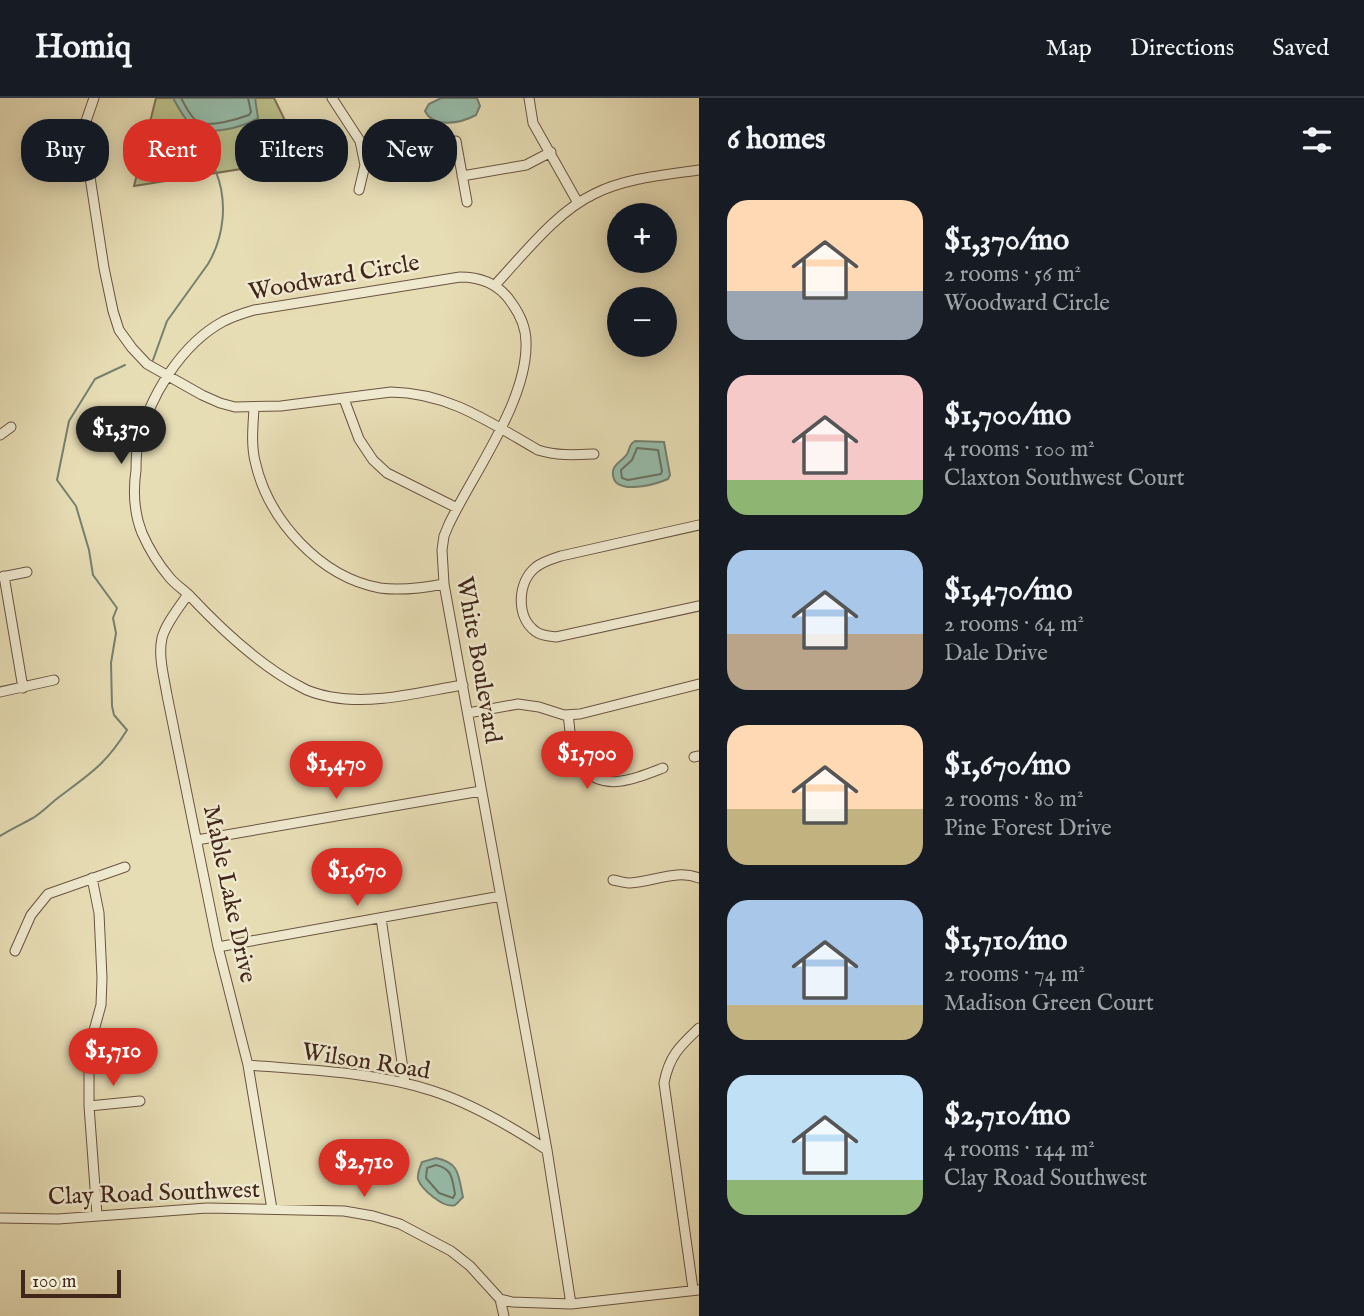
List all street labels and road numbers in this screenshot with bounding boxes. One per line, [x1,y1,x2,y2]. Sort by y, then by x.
street label: Woodward Circle [246,248,422,308]
street label: White Boulevard [448,574,508,746]
street label: Mable Lake Drive [195,802,263,986]
street label: Wilson Road [300,1037,433,1087]
street label: Clay Road Southwest [48,1175,260,1213]

